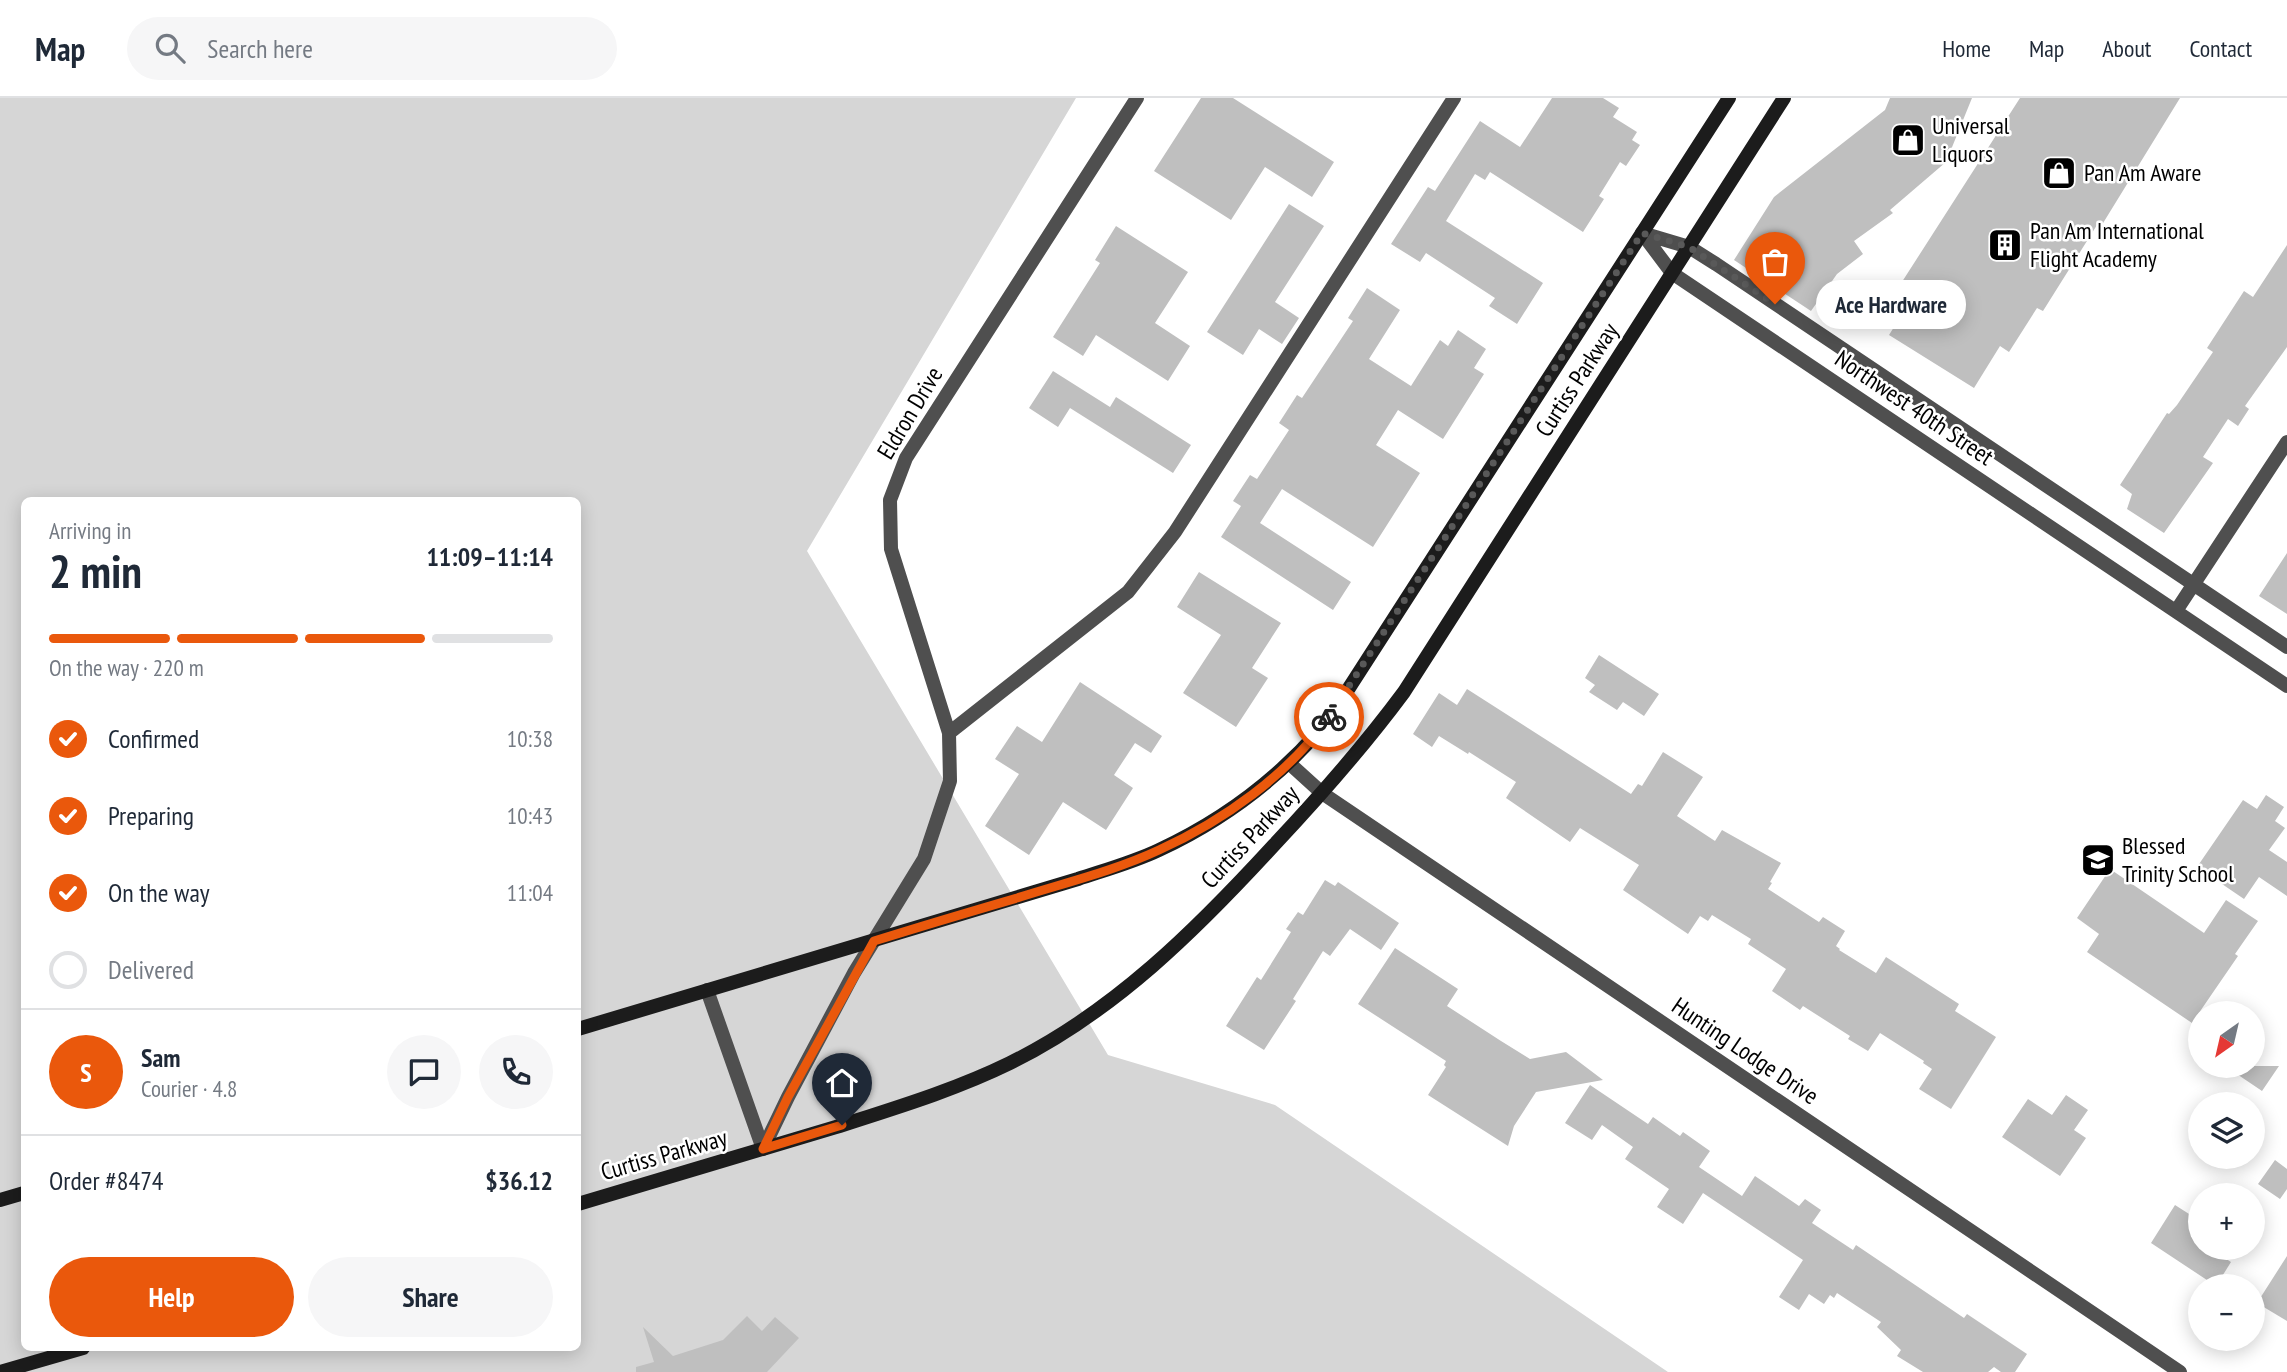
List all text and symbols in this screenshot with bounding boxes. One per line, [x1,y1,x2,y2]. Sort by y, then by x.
search box [127,17,617,80]
text: Map [35,27,85,70]
icon: search [151,29,189,67]
text: Search here [207,32,313,65]
text: Home [1942,33,1991,64]
text: Map [2029,33,2064,64]
text: About [2102,33,2151,64]
text: Contact [2189,33,2252,64]
place label: Universal Liquors [1932,110,2010,169]
shop icon: Universal Liquors [1889,121,1927,159]
shop icon: Pan Am Aware [2040,154,2078,192]
place label: Pan Am Aware [2084,157,2201,188]
place label: Pan Am International Flight Academy [2030,215,2204,274]
building icon: Pan Am International Flight Academy [1986,226,2024,264]
pin [1745,232,1805,304]
icon: bag [1756,243,1794,281]
callout: Ace Hardware [1817,280,1968,328]
text: Ace Hardware [1835,290,1947,319]
street label: Curtiss Parkway [1528,317,1625,443]
street label: Northwest 40th Street [1829,343,2000,472]
street label: Eldron Drive [870,361,949,465]
text: Arriving in [49,516,131,545]
text: 11:09–11:14 [426,540,553,573]
text: 2 min [49,541,142,601]
text: On the way · 220 m [49,653,204,682]
courier [1294,682,1364,752]
icon: bike [1310,698,1348,736]
icon: check [49,720,87,758]
text: Confirmed [108,722,199,755]
text: 10:38 [507,724,553,753]
street label: Curtiss Parkway [1194,779,1305,895]
icon: check [49,797,87,835]
text: Preparing [108,799,194,832]
text: 10:43 [507,801,553,830]
place label: Blessed Trinity School [2122,830,2234,889]
school or university icon: Blessed Trinity School [2079,841,2117,879]
icon: check [49,874,87,912]
text: On the way [108,876,210,909]
text: 11:04 [507,878,553,907]
text: Delivered [108,953,194,986]
street label: Hunting Lodge Drive [1666,990,1825,1111]
north arrow [2188,1001,2264,1078]
map controls [2188,1001,2265,1351]
button: chat [387,1035,461,1109]
button: phone [479,1035,553,1109]
text: Sam [141,1041,180,1074]
pin [812,1053,872,1125]
text: S [80,1056,92,1089]
icon: home [823,1064,861,1102]
text: Courier · 4.8 [141,1074,237,1103]
button: layers [2188,1092,2265,1169]
street label: Curtiss Parkway [597,1122,731,1187]
text: Order #8474 [49,1164,164,1197]
text: $36.12 [485,1164,553,1197]
button: + [2188,1183,2265,1260]
button: Help [49,1257,294,1337]
button: Share [308,1257,553,1337]
button: − [2188,1274,2265,1351]

